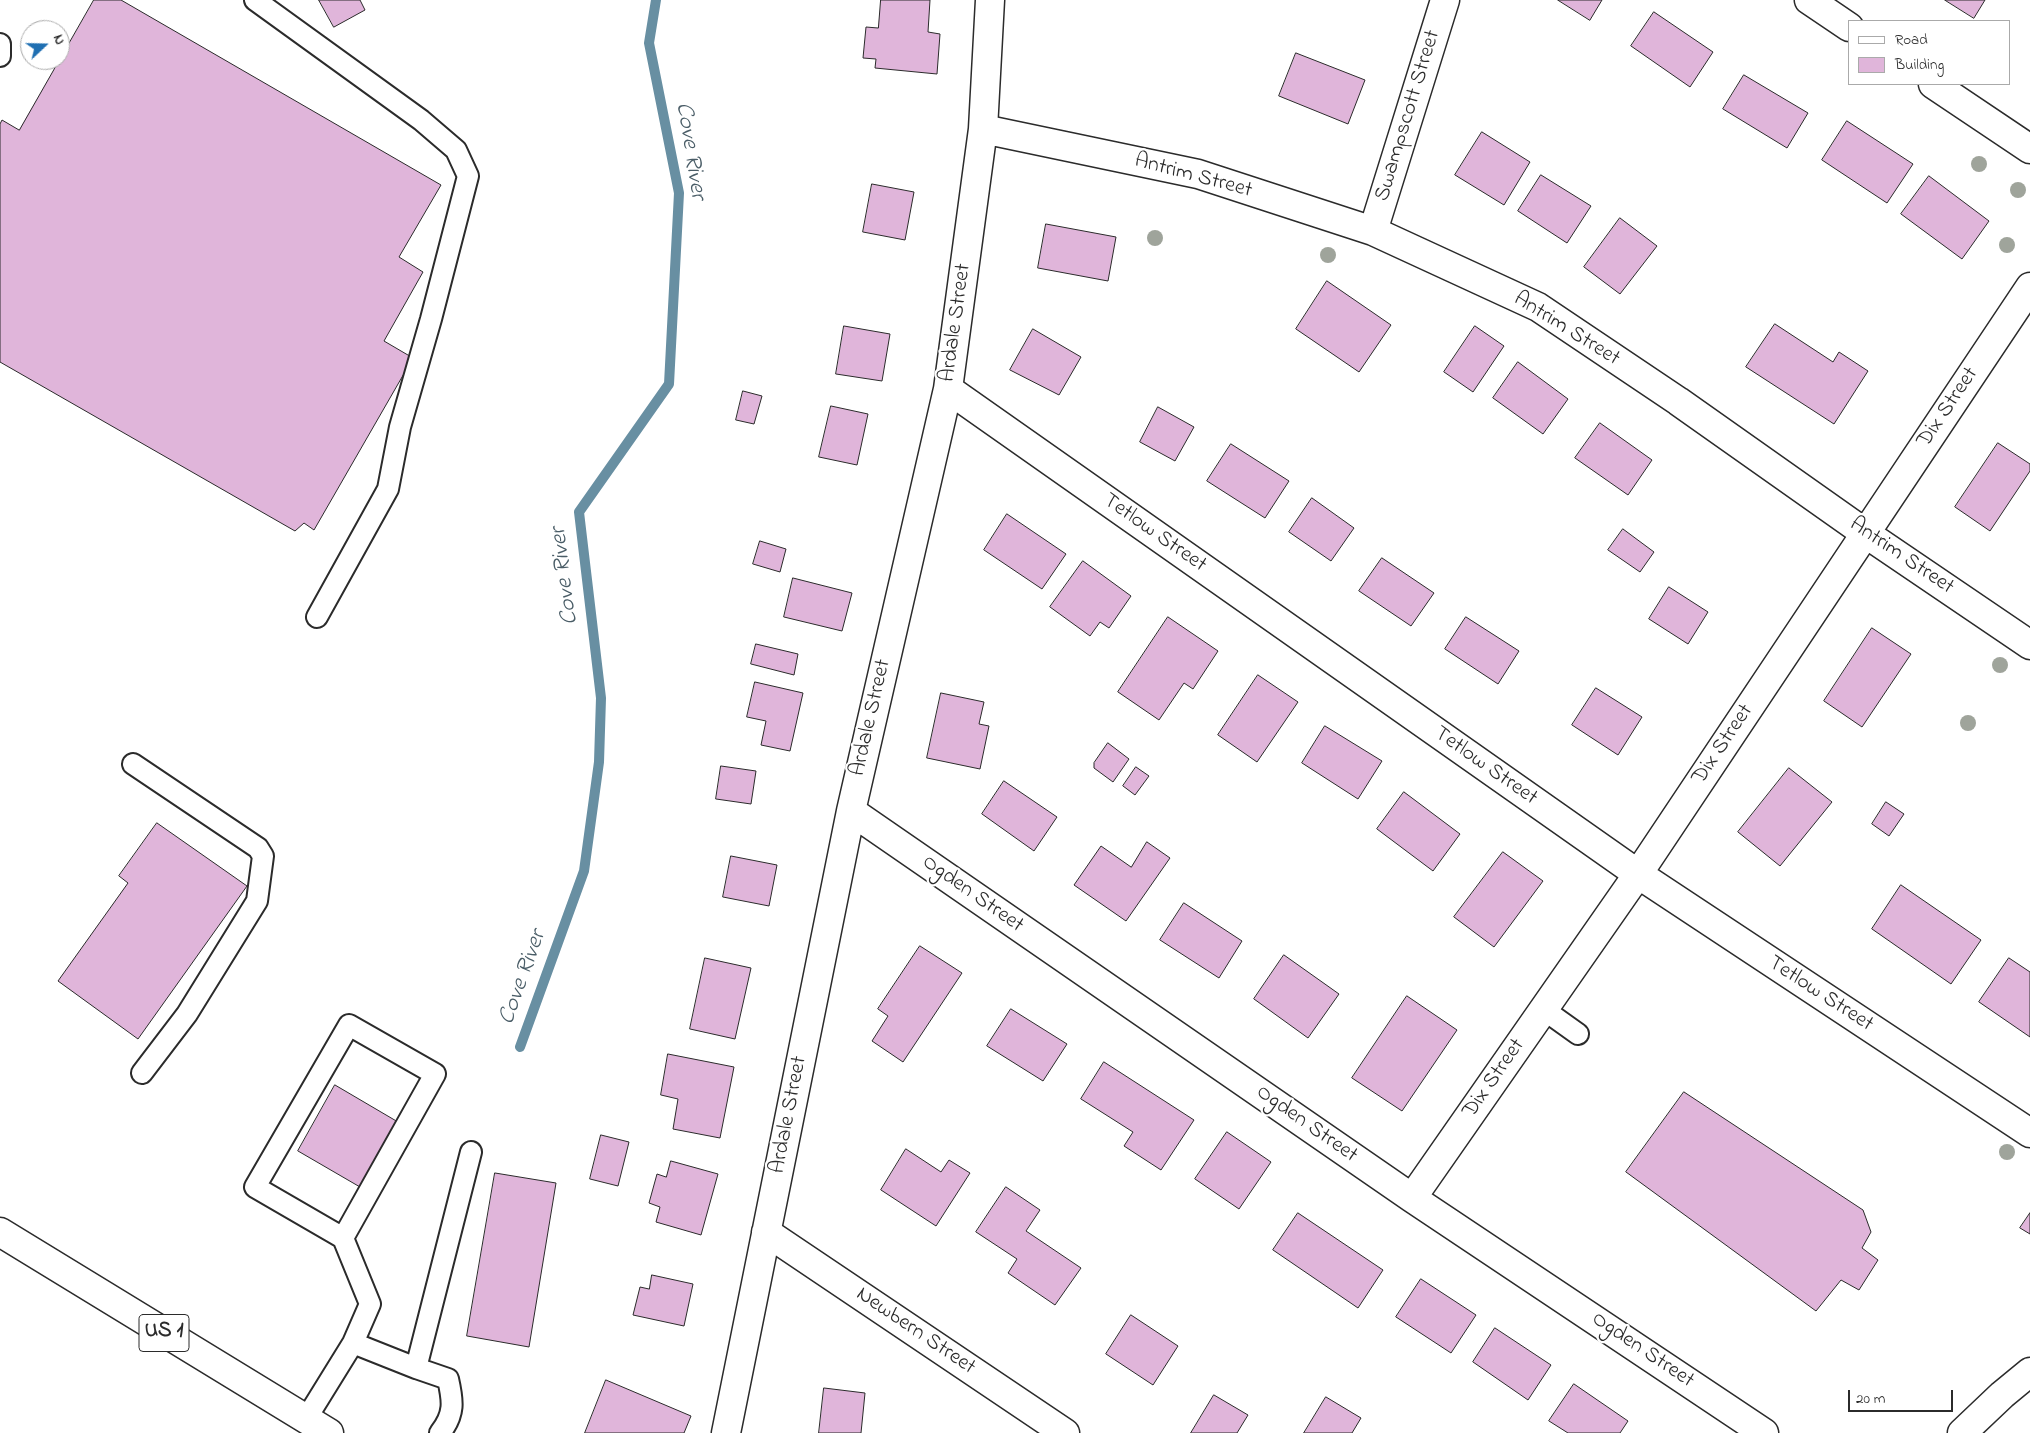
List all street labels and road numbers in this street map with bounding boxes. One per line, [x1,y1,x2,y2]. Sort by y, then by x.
street label: Swampscott Street [1370,27,1448,205]
street label: Antrim Street [1131,149,1255,205]
street label: Ardale Street [936,262,978,384]
street label: Antrim Street [1508,287,1624,373]
street label: Dix Street [1913,363,1985,453]
street label: Tetlow Street [1097,489,1211,579]
street label: Antrim Street [1844,512,1958,602]
street label: Ardale Street [846,657,898,779]
street label: Dix Street [1688,700,1760,790]
street label: Tetlow Street [1428,722,1542,812]
street label: Ogden Street [916,850,1028,940]
street label: Tetlow Street [1762,951,1878,1039]
street label: Dix Street [1458,1034,1532,1124]
street label: Ardale Street [766,1054,814,1176]
street label: Ogden Street [1250,1080,1362,1170]
street label: Newbern Street [850,1282,980,1382]
street label: Ogden Street [1586,1307,1698,1395]
road number: US 1 [139,1315,189,1352]

